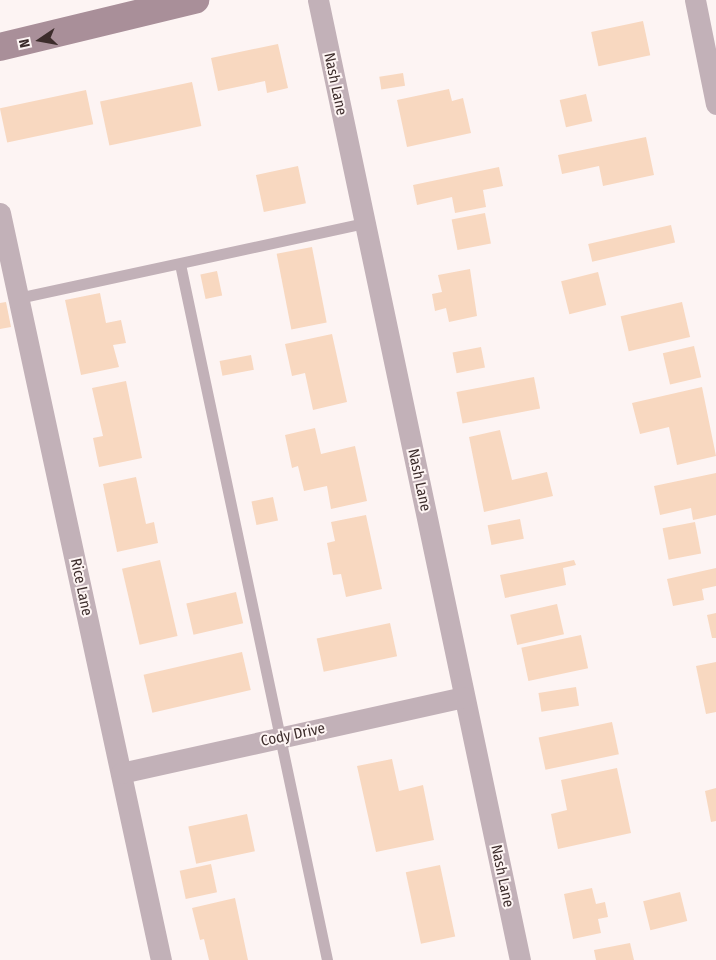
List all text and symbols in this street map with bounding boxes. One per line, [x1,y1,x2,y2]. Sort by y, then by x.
north arrow [15,15,65,65]
text: N [16,37,34,49]
street label: Nash Lane [320,51,350,117]
street label: Nash Lane [404,447,434,513]
street label: Rice Lane [66,557,96,617]
street label: Cody Drive [259,719,327,751]
street label: Nash Lane [487,843,517,909]

